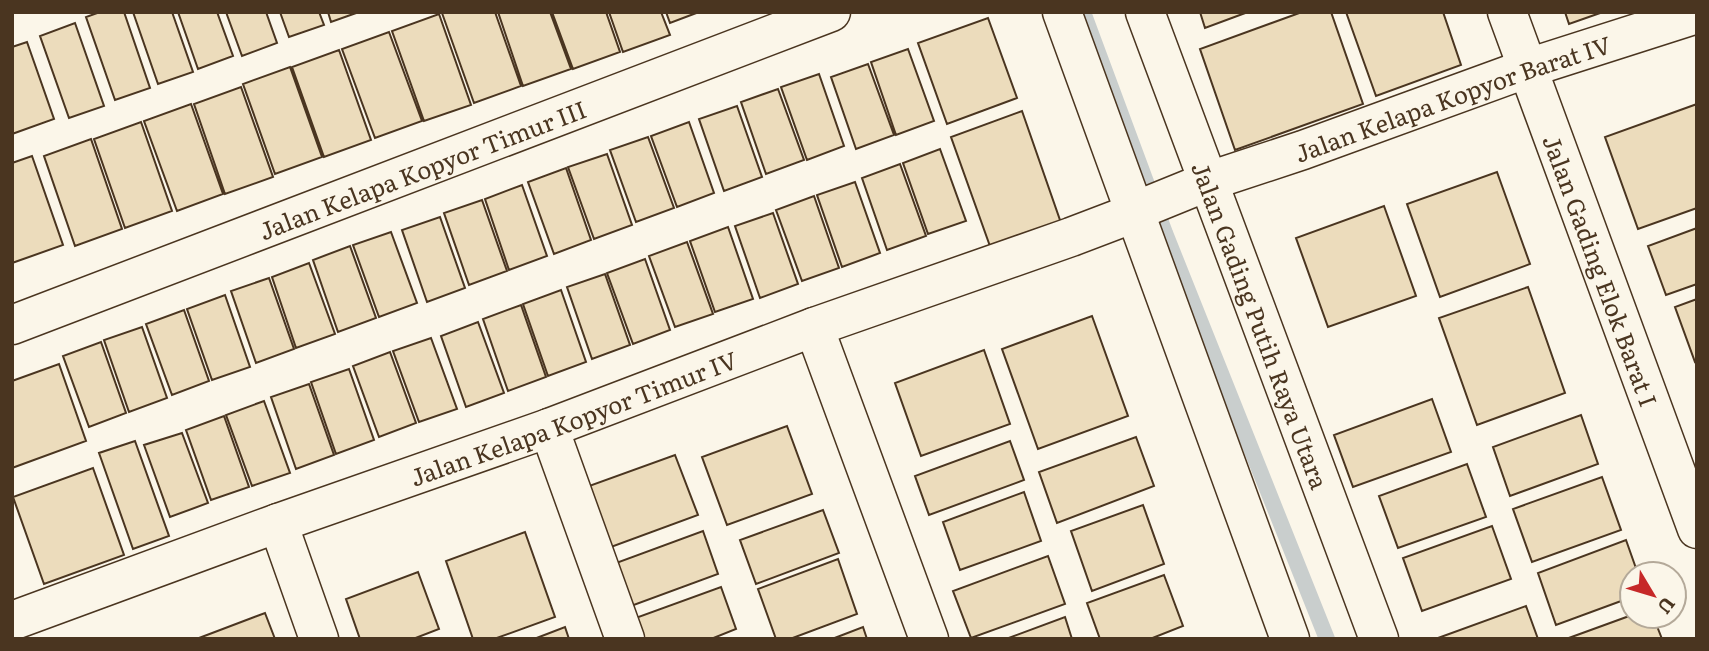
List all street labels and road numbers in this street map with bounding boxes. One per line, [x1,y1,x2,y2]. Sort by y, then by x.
street label: Jalan Kelapa Kopyor Barat IV [1290,25,1615,169]
street label: Jalan Kelapa Kopyor Timur III [253,90,591,247]
street label: Jalan Gading Elok Barat I [1536,129,1668,411]
street label: Jalan Gading Putih Raya Utara [1185,156,1339,493]
street label: Jalan Kelapa Kopyor Timur IV [405,341,742,493]

